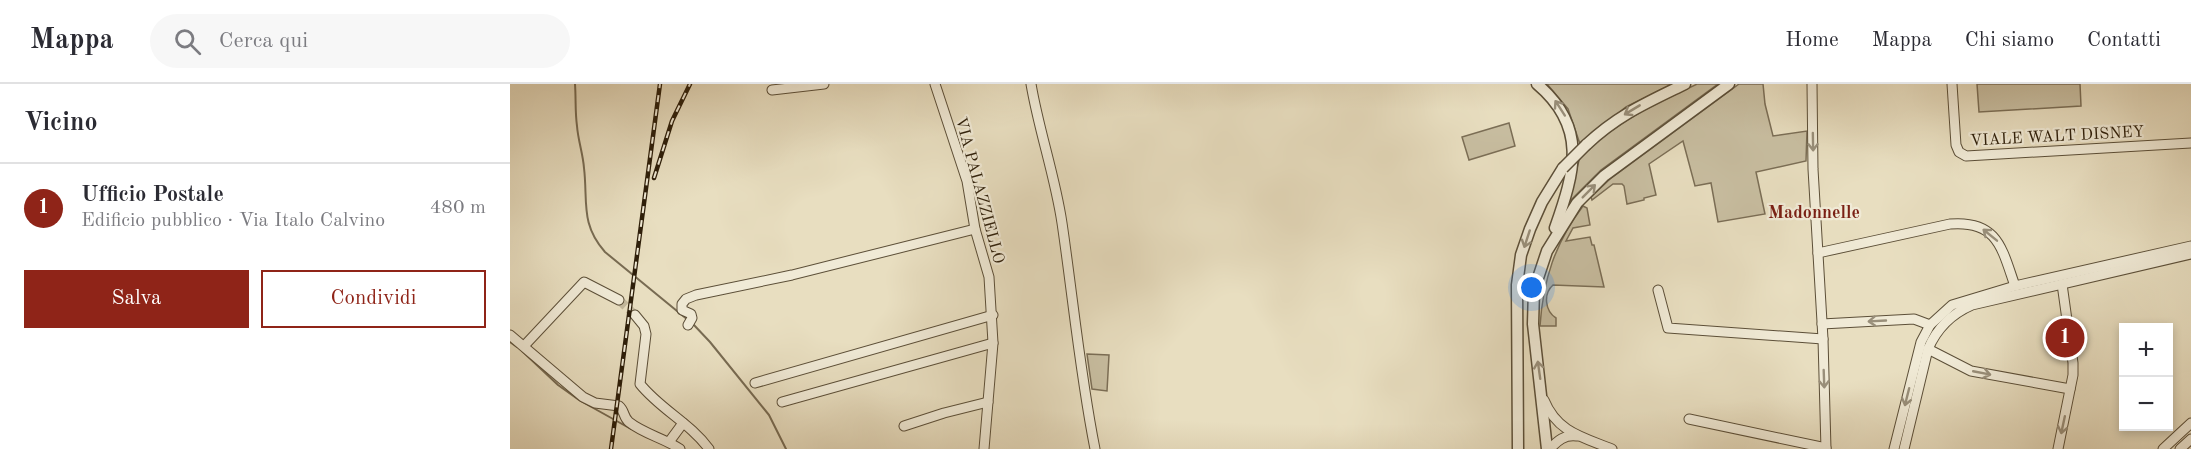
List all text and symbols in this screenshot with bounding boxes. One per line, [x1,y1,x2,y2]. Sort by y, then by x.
search box [150,14,570,68]
icon: search [171,25,204,58]
text: Mappa [30,27,114,55]
text: Cerca qui [219,30,308,52]
text: Home [1785,30,1839,51]
text: Mappa [1872,30,1932,51]
text: Chi siamo [1965,30,2054,51]
text: Contatti [2087,30,2161,51]
one-way arrow [1553,100,1566,117]
one-way arrow [1624,104,1641,116]
text: Vicino [24,110,98,136]
street label: VIA PALAZZIELLO [952,115,1006,266]
street label: VIALE WALT DISNEY [1970,124,2145,150]
one-way arrow [1807,132,1818,152]
text: Ufficio Postale [81,184,224,206]
one-way arrow [1581,184,1596,198]
text: 1 [38,198,49,218]
text: 480 m [430,198,486,218]
district label: Madonnelle [1768,204,1860,222]
text: Edificio pubblico · Via Italo Calvino [81,211,385,231]
one-way arrow [1982,228,1998,241]
one-way arrow [1520,229,1531,247]
button: Salva [24,270,249,328]
button: Condividi [261,270,486,328]
your location [1517,273,1546,302]
one-way arrow [1867,315,1887,326]
pin: 1 [2046,316,2084,360]
map controls [2119,323,2173,431]
button: + [2119,323,2173,377]
one-way arrow [1533,361,1544,380]
one-way arrow [1971,368,1991,379]
one-way arrow [1818,369,1830,389]
button: − [2119,377,2173,431]
one-way arrow [1900,388,1912,407]
one-way arrow [2057,415,2068,434]

